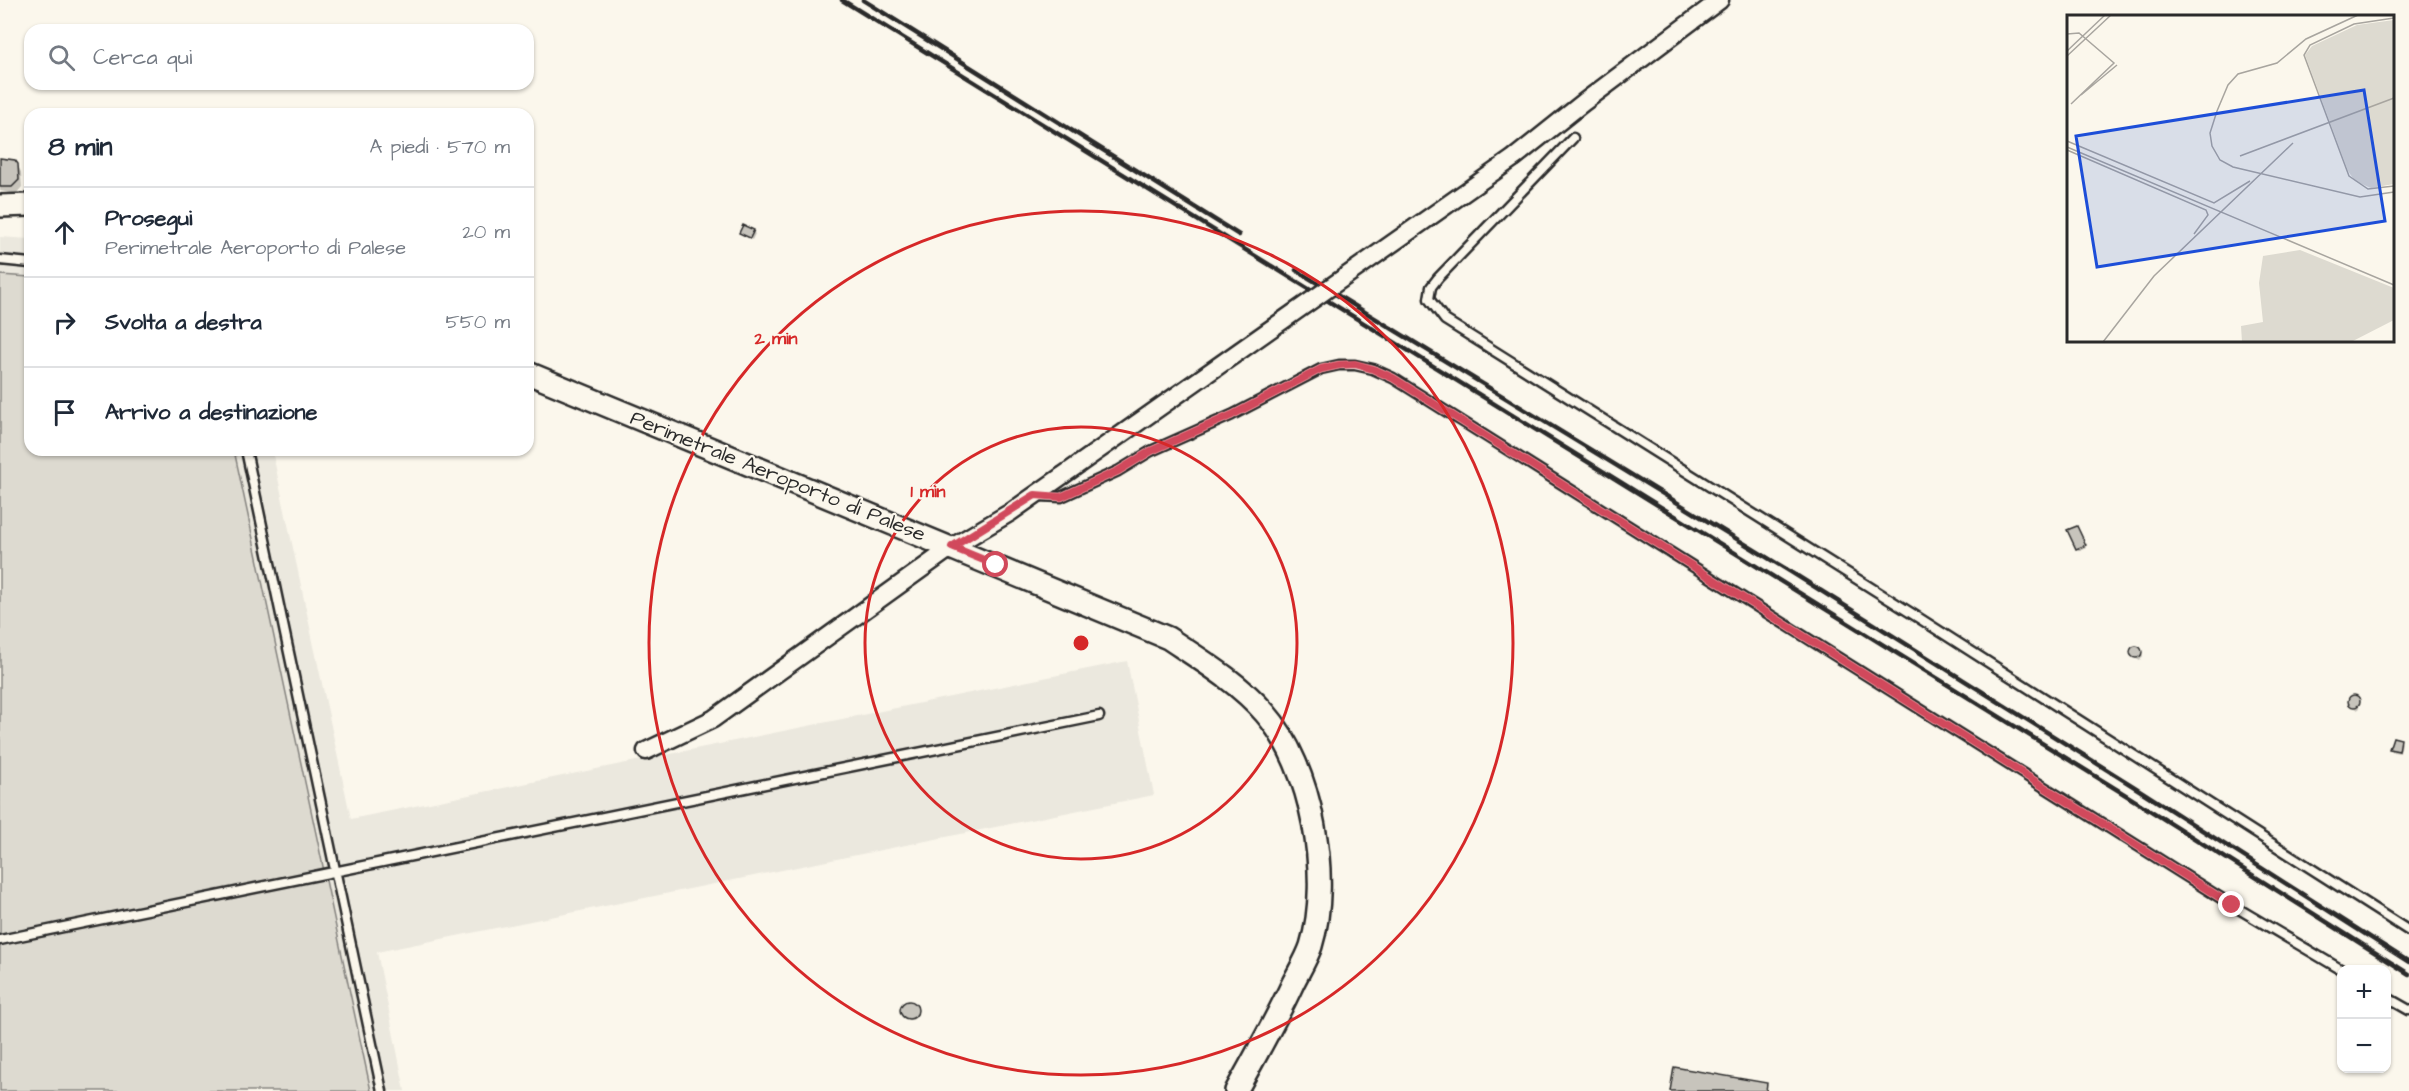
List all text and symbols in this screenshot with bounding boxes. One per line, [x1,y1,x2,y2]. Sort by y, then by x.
inset map [2067,15,2394,342]
search box [24,24,534,90]
icon: search [45,41,78,74]
text: Cerca qui [93,42,192,73]
text: 8 min [48,129,112,165]
text: A piedi · 570 m [369,133,510,161]
text: Prosegui [105,203,192,234]
icon: ahead [48,216,81,249]
text: 20 m [462,218,510,246]
text: Perimetrale Aeroporto di Palese [105,234,406,262]
icon: right [48,306,81,339]
text: Svolta a destra [105,307,262,338]
text: 550 m [445,308,510,336]
text: 2 min [753,326,798,351]
icon: arrive [48,396,81,429]
text: Arrivo a destinazione [105,397,317,428]
street label: Perimetrale Aeroporto di Palese [626,403,930,550]
text: 1 min [910,479,946,504]
route start [982,551,1008,577]
centre of rings [1071,633,1091,653]
route end [2218,891,2244,917]
map controls [2337,965,2391,1073]
button: + [2337,965,2391,1019]
button: − [2337,1019,2391,1073]

